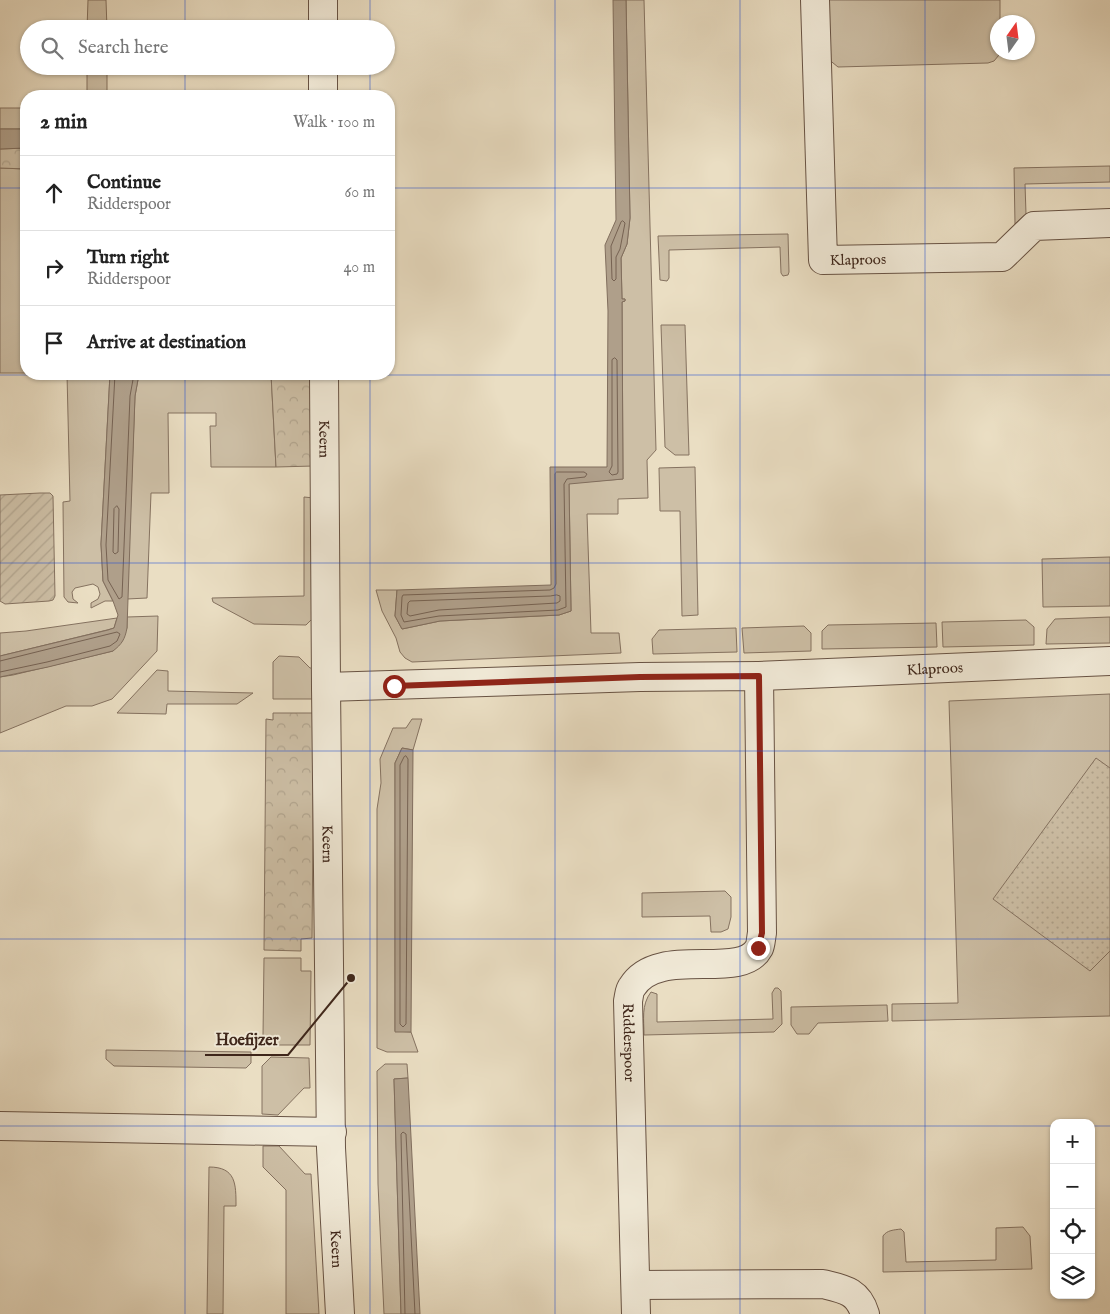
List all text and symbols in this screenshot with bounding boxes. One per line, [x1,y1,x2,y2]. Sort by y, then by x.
north arrow [990,15,1035,60]
search box [20,20,395,75]
icon: search [38,34,66,62]
text: Search here [78,36,169,60]
text: 2 min [40,109,87,136]
text: Walk · 100 m [293,113,375,133]
text: Continue [87,171,161,195]
icon: ahead [40,179,68,207]
text: 60 m [345,183,375,203]
text: Ridderspoor [87,195,171,215]
text: Turn right [87,246,169,270]
street label: Klaproos [829,250,886,270]
icon: right [40,254,68,282]
text: 40 m [343,258,375,278]
text: Ridderspoor [87,270,171,290]
icon: arrive [40,329,68,357]
text: Arrive at destination [87,331,246,355]
street label: Keern [314,420,334,458]
street label: Klaproos [906,658,963,680]
route start [383,675,406,698]
street label: Keern [317,825,337,863]
route end [747,937,770,960]
street label: Ridderspoor [618,1003,639,1083]
callout: Hoefijzer [205,1024,288,1055]
text: Hoefijzer [215,1031,279,1051]
map controls [1050,1119,1095,1299]
button: + [1050,1119,1095,1164]
button: − [1050,1164,1095,1209]
button: locate [1050,1209,1095,1254]
street label: Keern [325,1229,346,1268]
button: layers [1050,1254,1095,1299]

